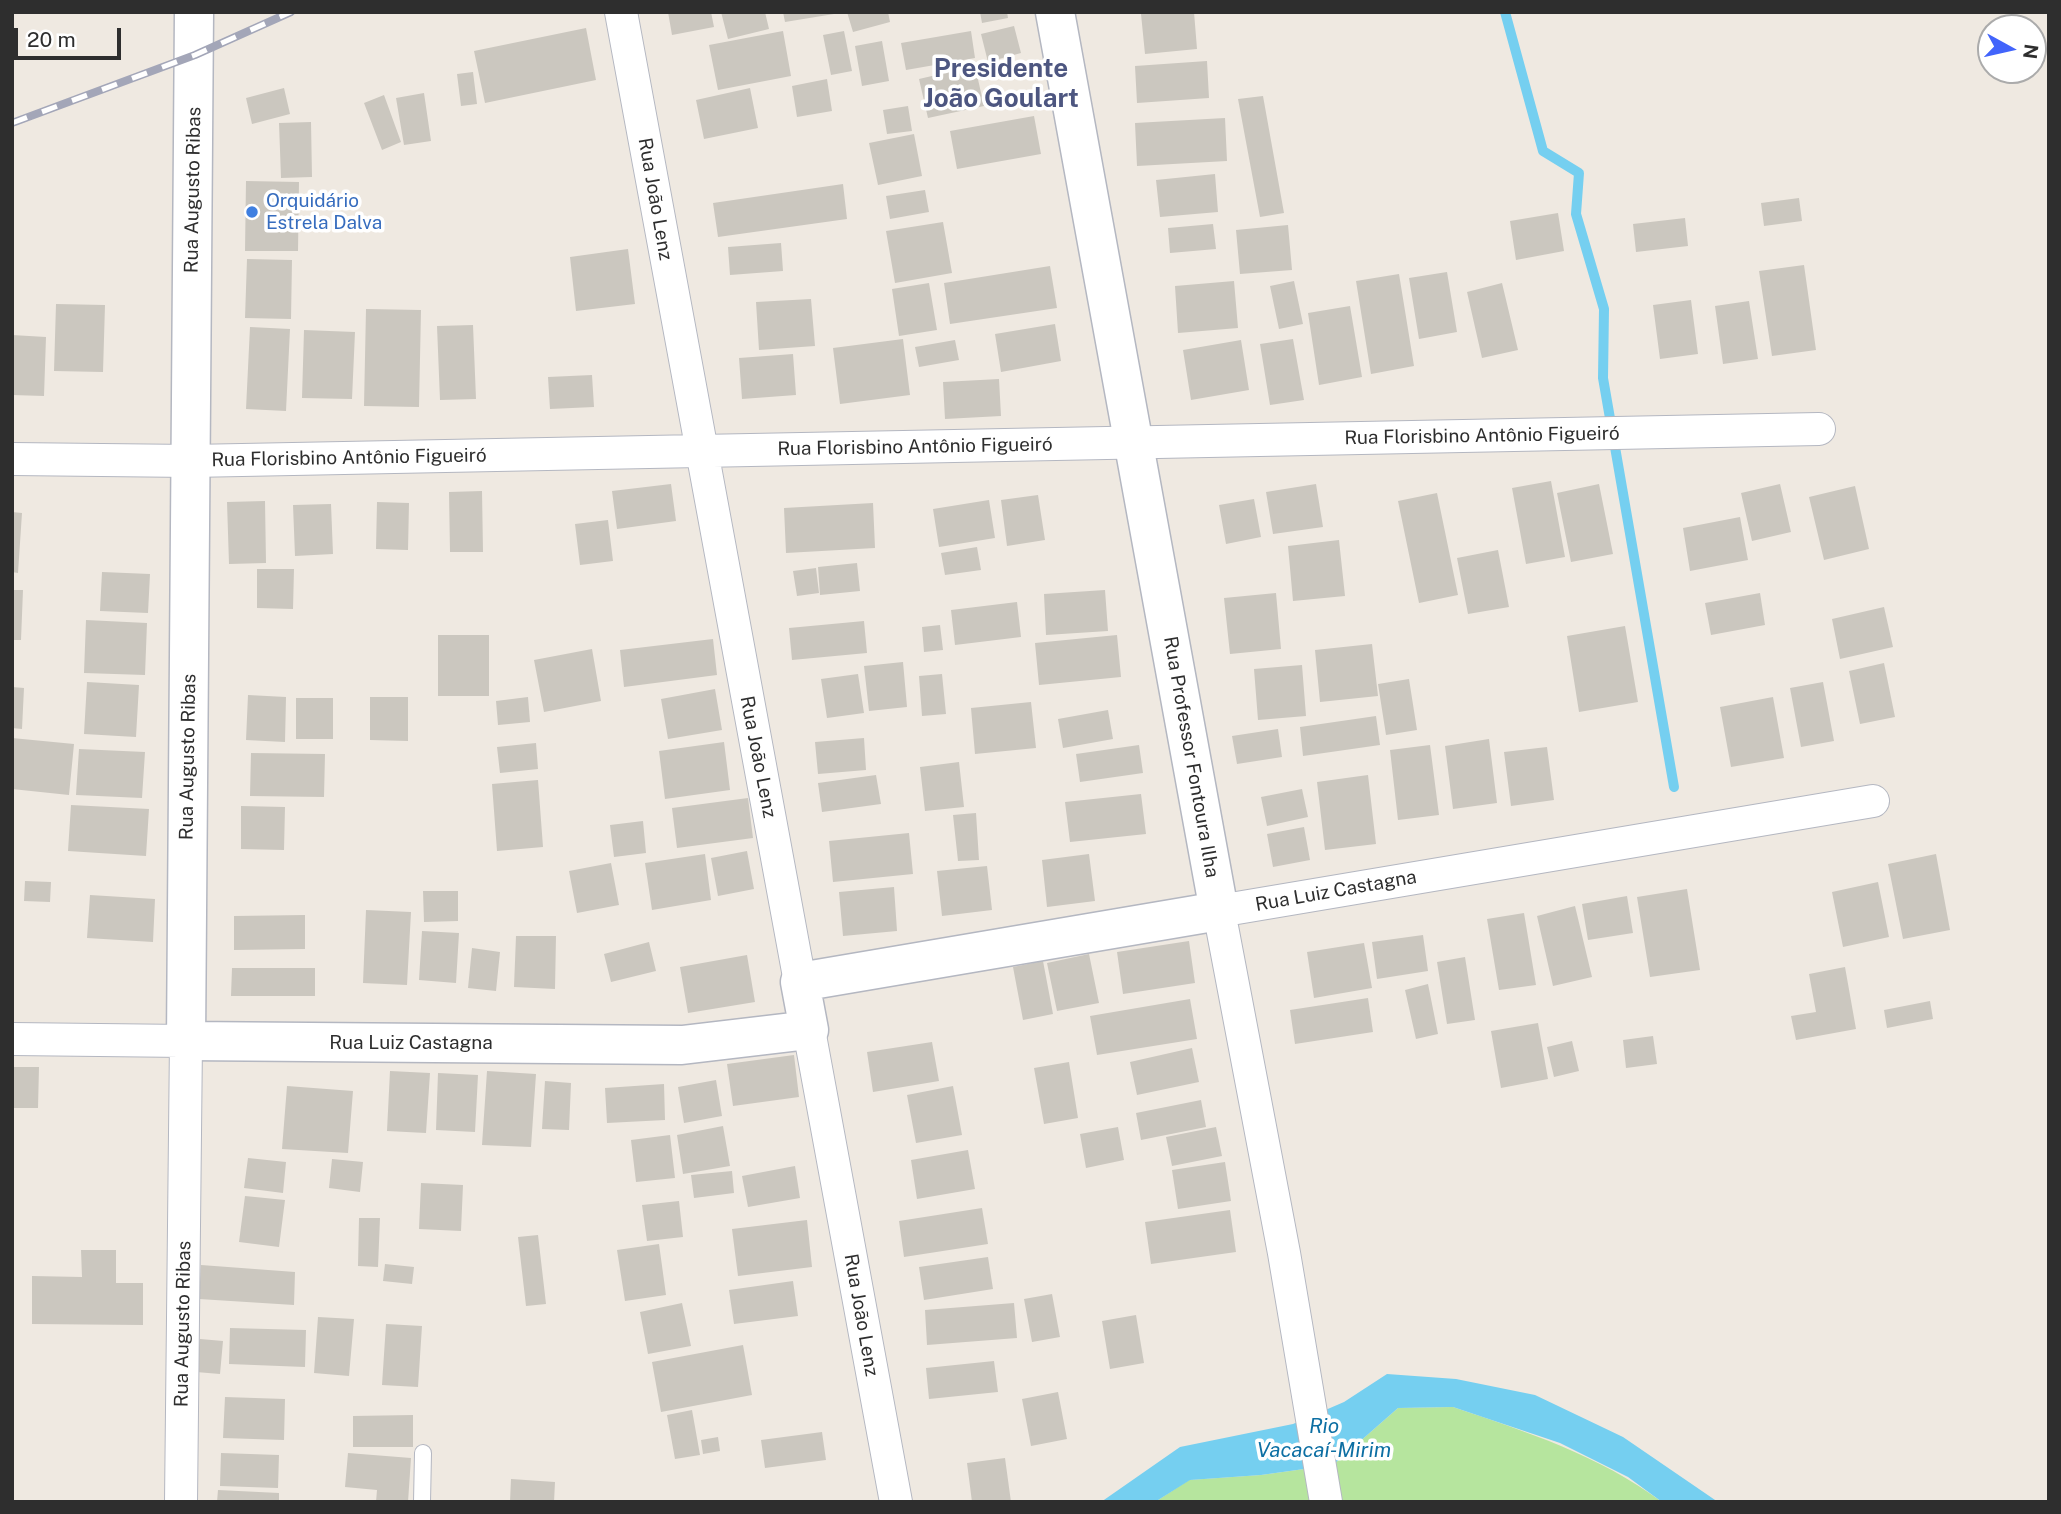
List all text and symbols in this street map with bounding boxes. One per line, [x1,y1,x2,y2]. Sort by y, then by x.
scale bar [18,14,124,58]
north arrow [1977,14,2047,84]
text: 20 m [27,27,76,52]
text: N [2019,43,2043,61]
district label: Presidente João Goulart [923,53,1079,114]
street label: Rua Augusto Ribas [180,107,206,273]
street label: Rua João Lenz [633,136,677,262]
place label: Orquidário Estrela Dalva [266,190,382,234]
marker: Orquidário Estrela Dalva [244,204,260,220]
street label: Rua Florisbino Antônio Figueiró [1344,422,1620,450]
street label: Rua Florisbino Antônio Figueiró [777,433,1053,461]
street label: Rua Florisbino Antônio Figueiró [211,444,487,472]
street label: Rua Professor Fontoura Ilha [1159,635,1223,879]
street label: Rua Augusto Ribas [175,674,201,840]
street label: Rua João Lenz [735,694,781,820]
street label: Rua Luiz Castagna [1254,866,1418,916]
street label: Rua Luiz Castagna [329,1032,493,1054]
street label: Rua Augusto Ribas [170,1241,196,1407]
street label: Rua João Lenz [839,1252,883,1378]
water label: Rio Vacacaí-Mirim [1257,1414,1391,1464]

